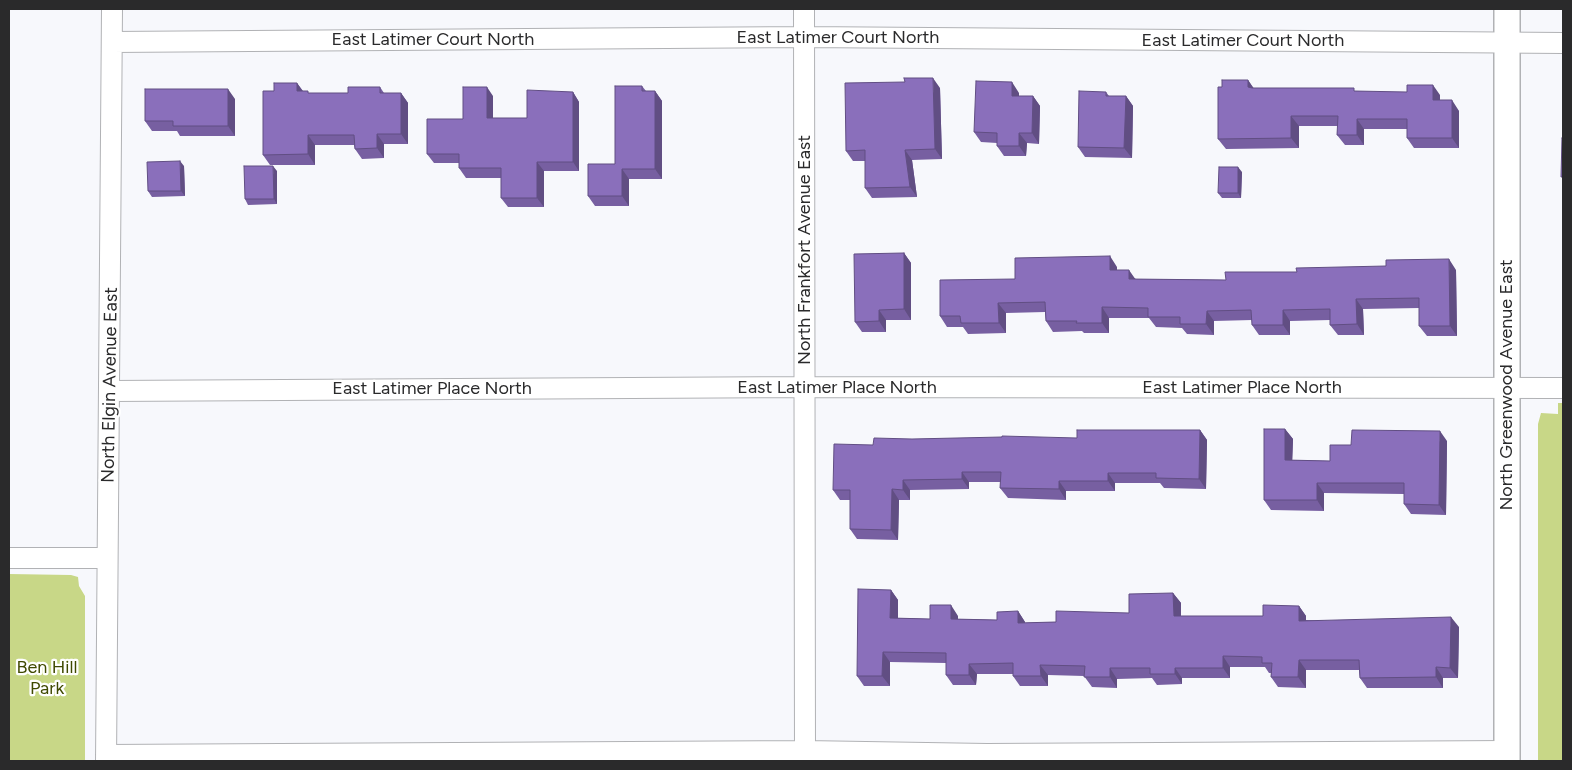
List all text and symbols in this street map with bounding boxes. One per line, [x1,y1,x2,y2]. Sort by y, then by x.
street label: East Latimer Court North [737,27,939,49]
street label: East Latimer Court North [332,29,534,51]
street label: East Latimer Court North [1142,30,1344,52]
street label: North Frankfort Avenue East [794,135,816,365]
street label: North Greenwood Avenue East [1496,259,1518,511]
street label: North Elgin Avenue East [97,287,123,483]
street label: East Latimer Place North [737,377,937,399]
street label: East Latimer Place North [1142,377,1342,399]
street label: East Latimer Place North [332,378,532,400]
park label: Ben Hill Park [17,657,77,700]

